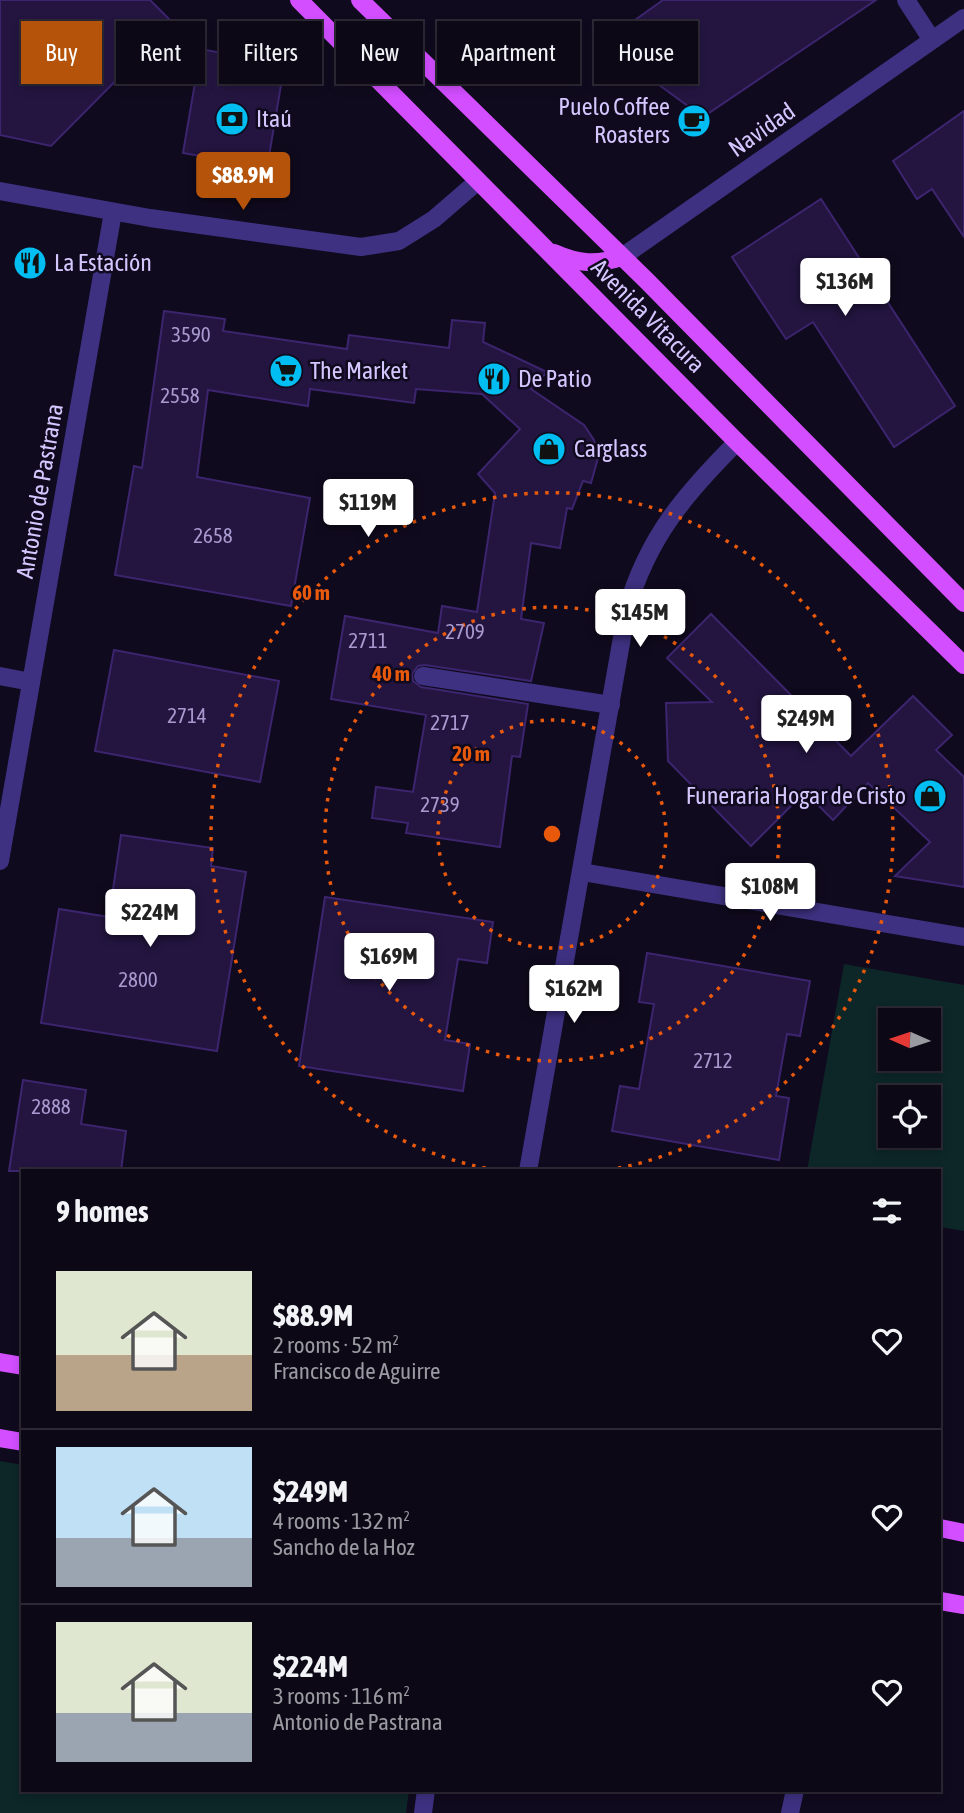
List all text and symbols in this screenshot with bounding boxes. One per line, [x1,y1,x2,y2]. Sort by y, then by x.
chip: Buy [21,21,102,84]
chip: Rent [116,21,205,84]
chip: Filters [219,21,322,84]
chip: New [336,21,423,84]
chip: Apartment [437,21,580,84]
chip: House [594,21,698,84]
place label: Puelo Coffee Roasters [558,93,670,148]
street label: Navidad [723,97,800,162]
bank icon: Itaú [213,100,251,138]
cafe icon: Puelo Coffee Roasters [675,102,713,140]
place label: Itaú [256,105,292,132]
pin: $88.9M [186,152,300,212]
text: $88.9M [212,162,274,188]
restaurant icon: La Estación [11,244,49,282]
place label: La Estación [54,249,152,276]
street label: Avenida Vitacura [586,253,711,378]
pin: $136M [796,258,894,318]
text: $136M [816,268,874,294]
house number: 3590 [171,322,211,346]
supermarket icon: The Market [267,352,305,390]
place label: The Market [310,357,408,384]
restaurant icon: De Patio [475,360,513,398]
place label: De Patio [518,365,592,392]
house number: 2558 [160,383,200,407]
street label: Antonio de Pastrana [11,401,68,580]
shop icon: Carglass [530,430,568,468]
place label: Carglass [574,435,647,462]
pin: $119M [319,480,417,539]
text: $119M [339,489,397,515]
house number: 2658 [193,523,233,547]
text: 60 m [292,580,330,604]
pin: $145M [591,590,689,649]
text: $145M [611,599,669,625]
house number: 2709 [445,619,485,643]
house number: 2711 [348,628,388,652]
text: 40 m [371,661,410,685]
pin: $249M [757,696,855,755]
house number: 2714 [167,703,207,727]
text: $249M [777,705,835,731]
house number: 2717 [430,710,470,734]
text: 20 m [452,741,490,765]
shop icon: Funeraria Hogar de Cristo [911,777,949,815]
place label: Funeraria Hogar de Cristo [686,782,906,809]
house number: 2739 [420,792,460,816]
centre of rings [540,822,564,846]
pin: $108M [721,864,819,923]
text: $108M [741,873,799,899]
pin: $224M [101,890,199,949]
text: $224M [121,899,179,925]
pin: $169M [340,934,438,993]
text: $169M [360,943,418,969]
pin: $162M [525,965,623,1025]
house number: 2800 [118,967,158,991]
text: $162M [545,975,603,1001]
north arrow [878,1008,942,1071]
map controls [878,1008,941,1148]
house number: 2712 [693,1048,733,1072]
button: locate [878,1085,941,1148]
house number: 2888 [31,1094,71,1118]
icon: filters [868,1192,906,1230]
text: 9 homes [56,1194,149,1228]
text: $88.9M [273,1298,353,1332]
icon: home [112,1299,196,1383]
icon: heart [868,1322,906,1360]
text: 2 rooms · 52 m² [273,1332,399,1358]
text: Francisco de Aguirre [273,1358,440,1384]
text: $249M [273,1474,348,1508]
icon: home [112,1475,196,1559]
icon: heart [868,1498,906,1536]
text: 4 rooms · 132 m² [273,1508,410,1534]
text: Sancho de la Hoz [273,1534,415,1560]
text: $224M [273,1649,348,1683]
icon: home [112,1650,196,1734]
icon: heart [868,1673,906,1711]
text: 3 rooms · 116 m² [273,1683,410,1709]
text: Antonio de Pastrana [273,1709,443,1735]

